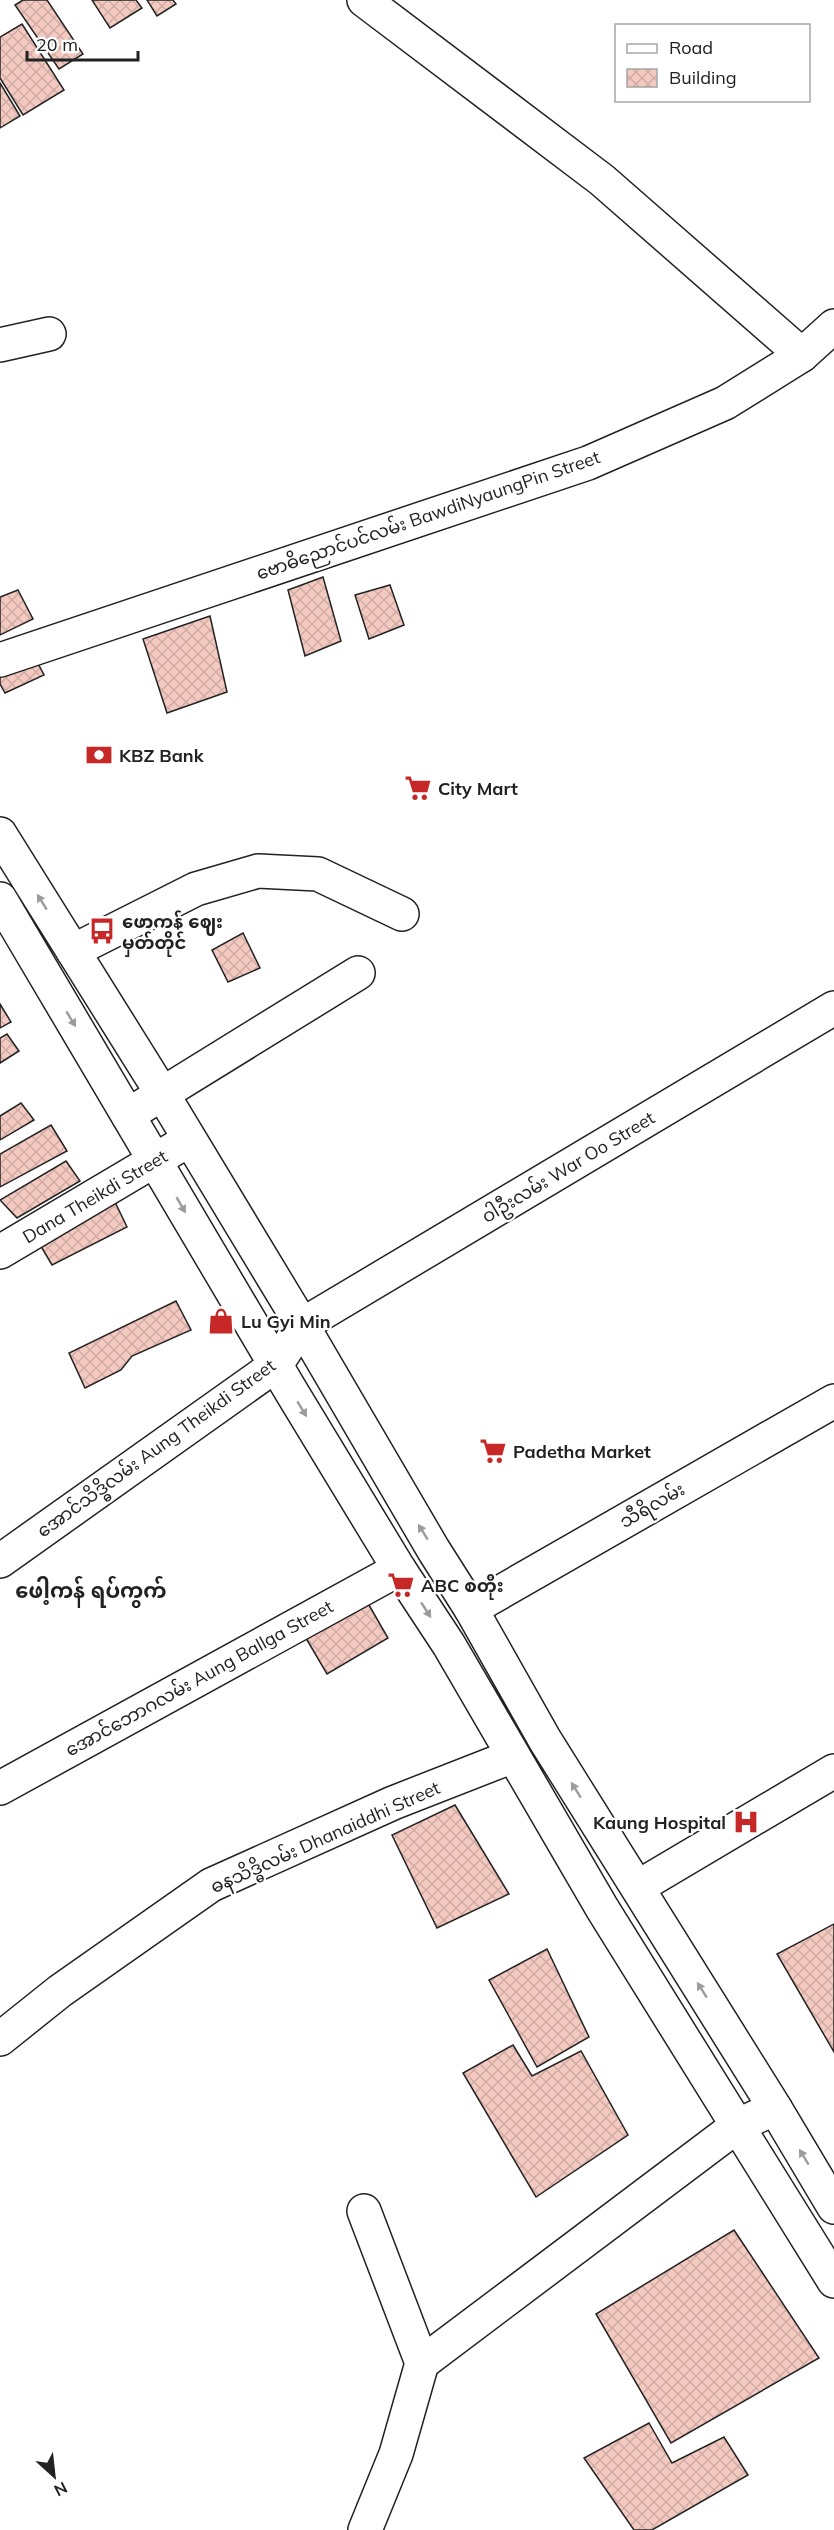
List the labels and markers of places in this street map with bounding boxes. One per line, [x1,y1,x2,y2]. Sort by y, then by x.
bank icon: KBZ Bank [84,740,114,770]
place label: KBZ Bank [119,744,205,767]
supermarket icon: City Mart [403,773,433,803]
place label: City Mart [438,777,518,800]
place label: ဖော့ကန် ဈေး မှတ်တိုင် [122,910,223,957]
bus stop icon: ဖော့ကန် ဈေး မှတ်တိုင် [87,916,117,946]
shop icon: Lu Gyi Min [206,1306,236,1336]
place label: Lu Gyi Min [241,1310,331,1333]
supermarket icon: Padetha Market [478,1436,508,1466]
place label: Padetha Market [513,1440,651,1463]
supermarket icon: ABC စတိုး [386,1570,416,1600]
place label: ABC စတိုး [421,1574,504,1600]
hospital icon: Kaung Hospital [731,1807,761,1837]
place label: Kaung Hospital [593,1811,726,1834]

